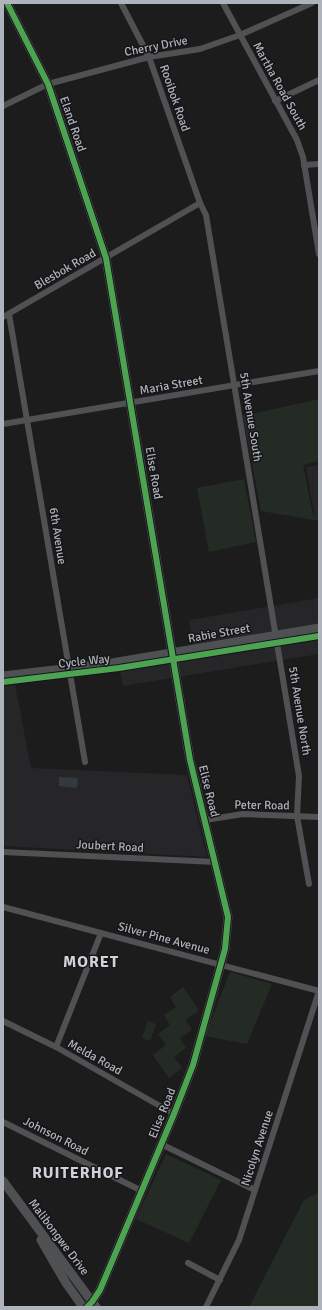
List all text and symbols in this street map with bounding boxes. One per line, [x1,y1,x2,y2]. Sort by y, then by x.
street label: Cherry Drive [123,33,189,60]
street label: Martha Road South [249,40,310,133]
street label: Rooibok Road [156,63,193,134]
street label: Eland Road [56,94,89,154]
street label: Blesbok Road [32,246,99,293]
street label: 5th Avenue South [236,371,265,463]
street label: Maria Street [138,373,204,398]
street label: Elise Road [142,446,166,501]
street label: 6th Avenue [46,507,69,566]
street label: Rabie Street [187,621,251,646]
street label: Cycle Way [58,651,111,672]
street label: 5th Avenue North [285,666,314,757]
street label: Elise Road [195,764,222,819]
street label: Peter Road [234,798,290,813]
street label: Joubert Road [76,837,144,856]
street label: Silver Pine Avenue [116,919,211,958]
district label: MORET [63,952,119,972]
street label: Melda Road [65,1036,125,1079]
street label: Elise Road [146,1086,179,1141]
street label: Nicolyn Avenue [238,1108,277,1188]
street label: Johnson Road [21,1114,91,1159]
district label: RUITERHOF [32,1163,124,1183]
street label: Malibongwe Drive [25,1196,92,1279]

